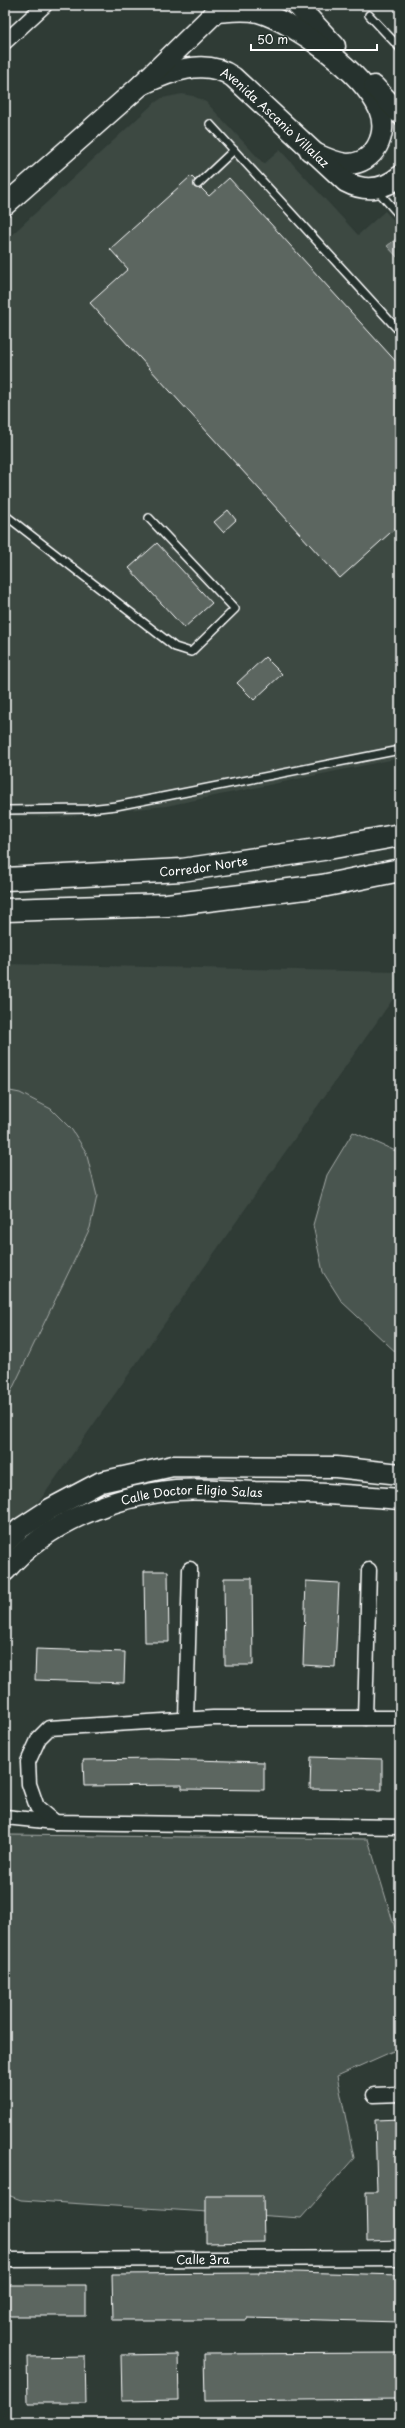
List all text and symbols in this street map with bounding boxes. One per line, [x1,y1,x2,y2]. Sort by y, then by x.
scale bar [251,26,377,52]
text: 50 m [257,30,288,48]
street label: Avenida Ascanio Villalaz [218,63,334,171]
street label: Corredor Norte [159,851,249,880]
street label: Calle Doctor Eligio Salas [119,1480,263,1509]
street label: Calle 3ra [176,2250,230,2268]

